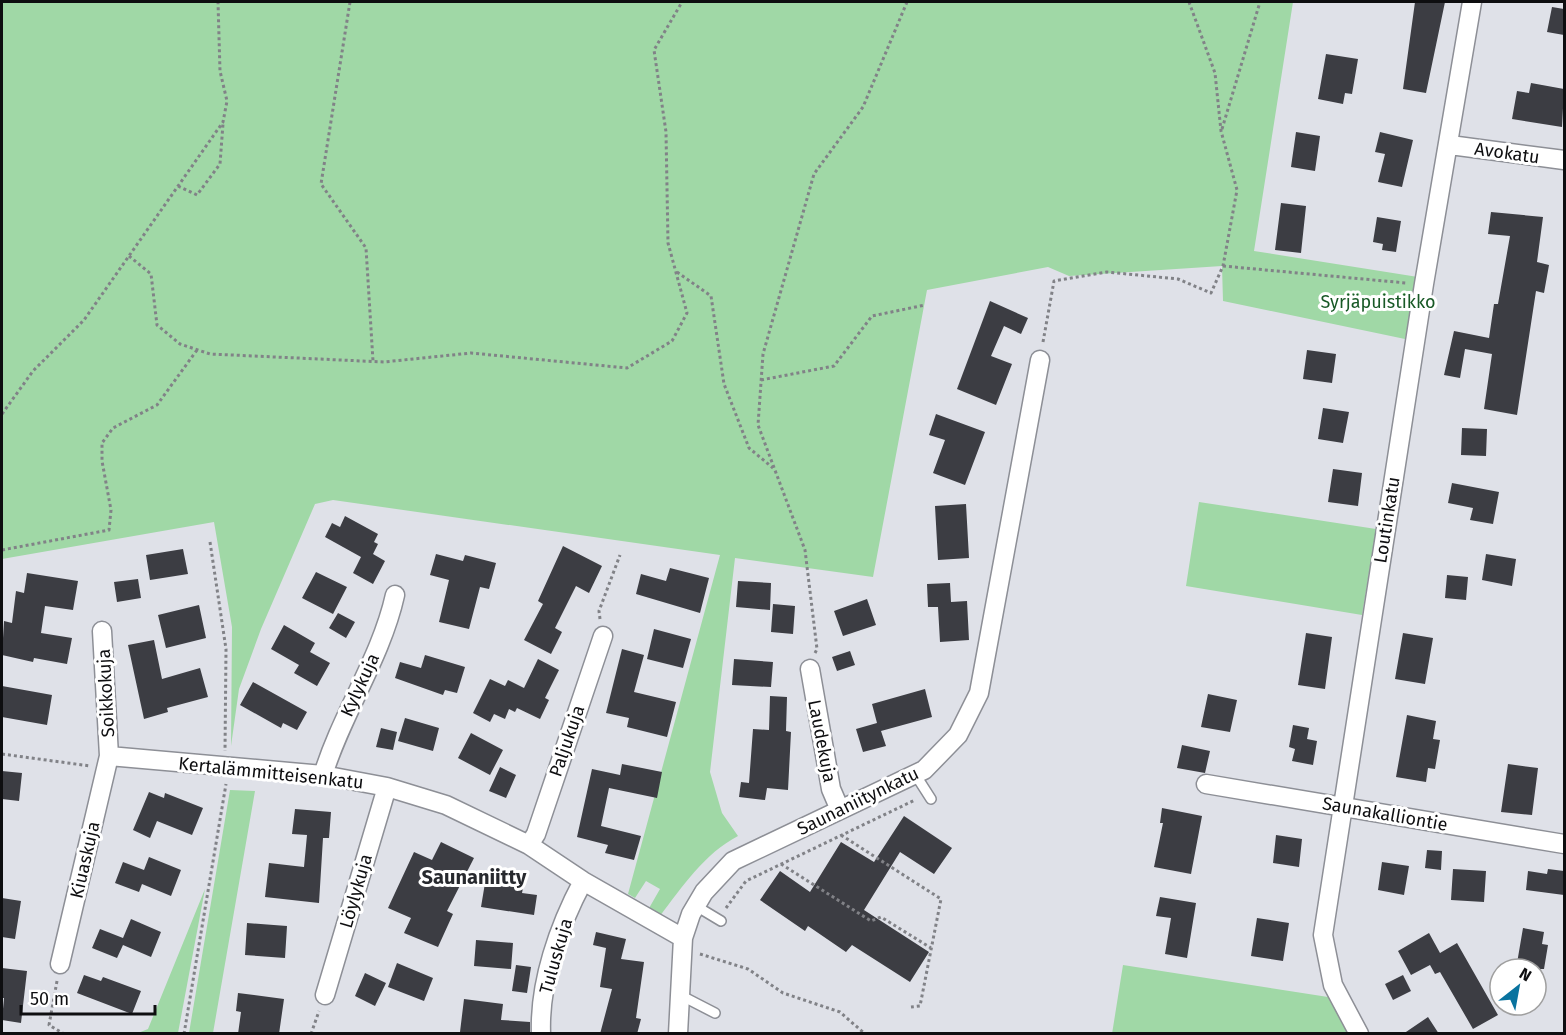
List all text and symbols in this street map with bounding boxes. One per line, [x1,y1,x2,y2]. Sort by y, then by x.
street label: Avokatu [1473,138,1541,168]
park label: Syrjäpuistikko [1320,291,1436,313]
street label: Loutinkatu [1369,475,1405,565]
street label: Soikkokuja [93,648,119,738]
street label: Kylykuja [336,650,384,720]
street label: Laudekuja [803,698,841,784]
street label: Paljukuja [545,702,589,780]
street label: Kertalämmitteisenkatu [177,752,365,794]
street label: Saunaniitynkatu [794,762,922,840]
street label: Saunakalliontie [1321,792,1449,836]
street label: Kiuaskuja [65,819,105,901]
street label: Löylykuja [335,851,377,931]
district label: Saunaniitty [422,865,527,889]
street label: Tuluskuja [535,916,577,996]
north arrow [1488,957,1548,1017]
text: N [1516,964,1535,985]
scale bar [21,978,154,1016]
text: 50 m [30,988,69,1010]

